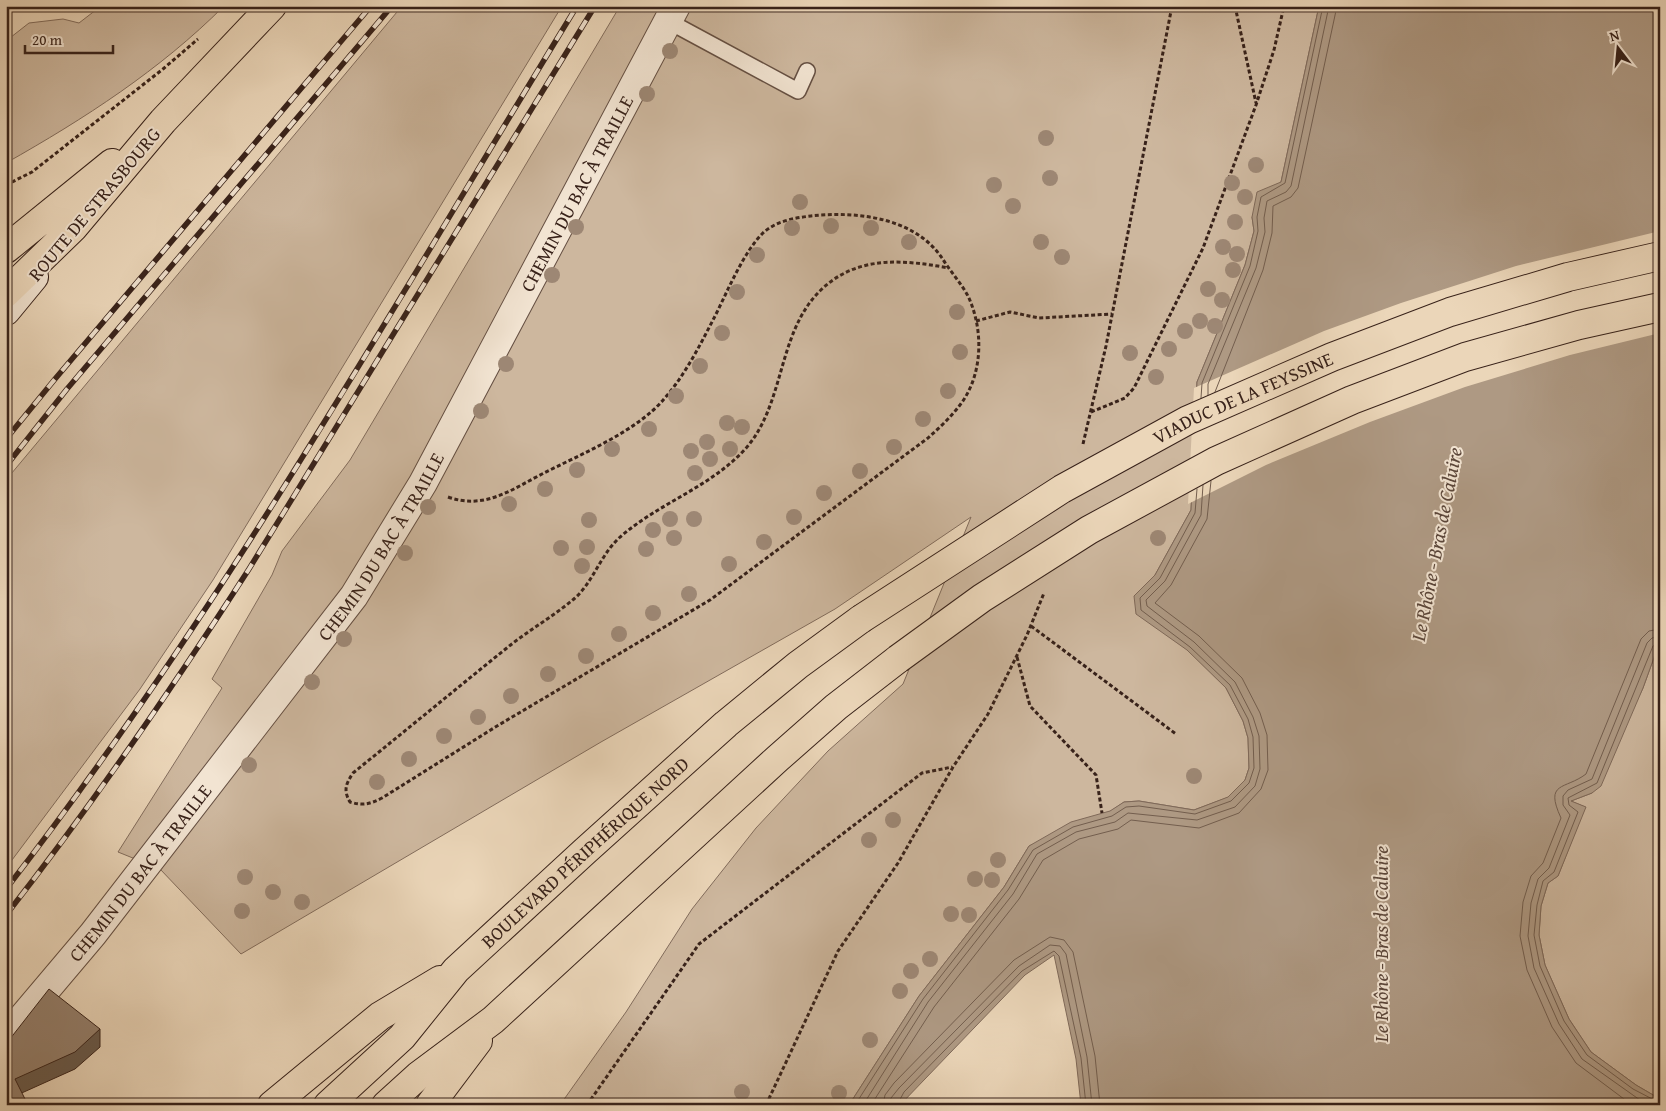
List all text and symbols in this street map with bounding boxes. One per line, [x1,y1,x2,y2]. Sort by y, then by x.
scale bar [25,22,112,54]
north arrow [1594,22,1644,72]
text: N [1607,24,1622,46]
text: 20 m [32,29,63,50]
street label: CHEMIN DU BAC À TRAILLE [513,90,640,296]
street label: ROUTE DE STRASBOURG [21,121,167,287]
street label: VIADUC DE LA FEYSSINE [1147,344,1337,451]
water label: Le Rhône - Bras de Caluire [1403,445,1469,644]
street label: CHEMIN DU BAC À TRAILLE [311,447,451,647]
street label: BOULEVARD PÉRIPHÉRIQUE NORD [474,750,695,955]
street label: CHEMIN DU BAC À TRAILLE [62,778,218,967]
water label: Le Rhône - Bras de Caluire [1366,846,1395,1043]

